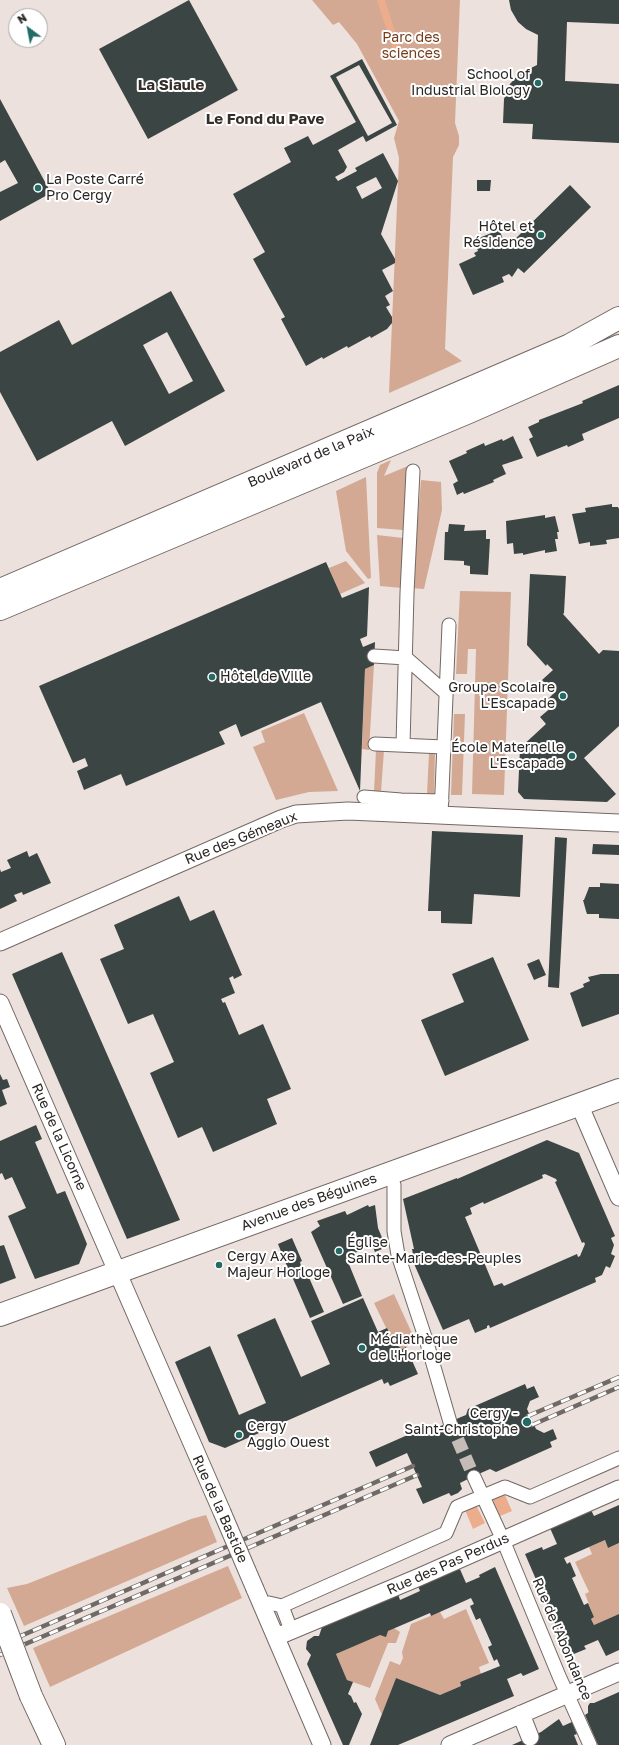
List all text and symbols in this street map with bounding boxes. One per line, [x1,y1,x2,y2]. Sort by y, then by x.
north arrow [8,8,48,48]
text: N [15,11,29,26]
park label: Parc des sciences [382,30,440,62]
place label: School of Industrial Biology [411,67,530,100]
district label: La Siaule [138,76,204,94]
marker: School of Industrial Biology [533,78,543,88]
district label: Le Fond du Pave [206,110,324,128]
place label: La Poste Carré Pro Cergy [46,172,144,204]
marker: La Poste Carré Pro Cergy [33,183,43,193]
place label: Hôtel et Résidence [463,219,533,252]
marker: Hôtel et Résidence [536,230,546,240]
street label: Boulevard de la Paix [245,423,377,491]
place label: Hôtel de Ville [220,669,311,685]
marker: Hôtel de Ville [207,672,217,682]
place label: Groupe Scolaire L'Escapade [448,680,555,712]
marker: Groupe Scolaire L'Escapade [558,691,568,701]
place label: École Maternelle L'Escapade [451,740,564,772]
marker: École Maternelle L'Escapade [567,751,577,761]
street label: Rue des Gémeaux [182,808,300,868]
street label: Rue de la Licorne [28,1081,90,1193]
street label: Avenue des Béguines [239,1170,379,1234]
place label: Église Sainte-Marie-des-Peuples [347,1235,521,1268]
marker: Église Sainte-Marie-des-Peuples [334,1246,344,1256]
place label: Cergy Axe Majeur Horloge [227,1249,330,1282]
marker: Cergy Axe Majeur Horloge [214,1260,224,1270]
place label: Médiathèque de l'Horloge [370,1332,458,1364]
marker: Médiathèque de l'Horloge [357,1343,367,1353]
place label: Cergy - Saint-Christophe [404,1406,518,1438]
marker: Cergy - Saint-Christophe [521,1416,533,1428]
place label: Cergy Agglo Ouest [247,1419,330,1452]
marker: Cergy Agglo Ouest [234,1430,244,1440]
street label: Rue de la Bastide [189,1452,251,1566]
street label: Rue des Pas Perdus [384,1530,512,1598]
street label: Rue de l'Abondance [529,1575,595,1703]

